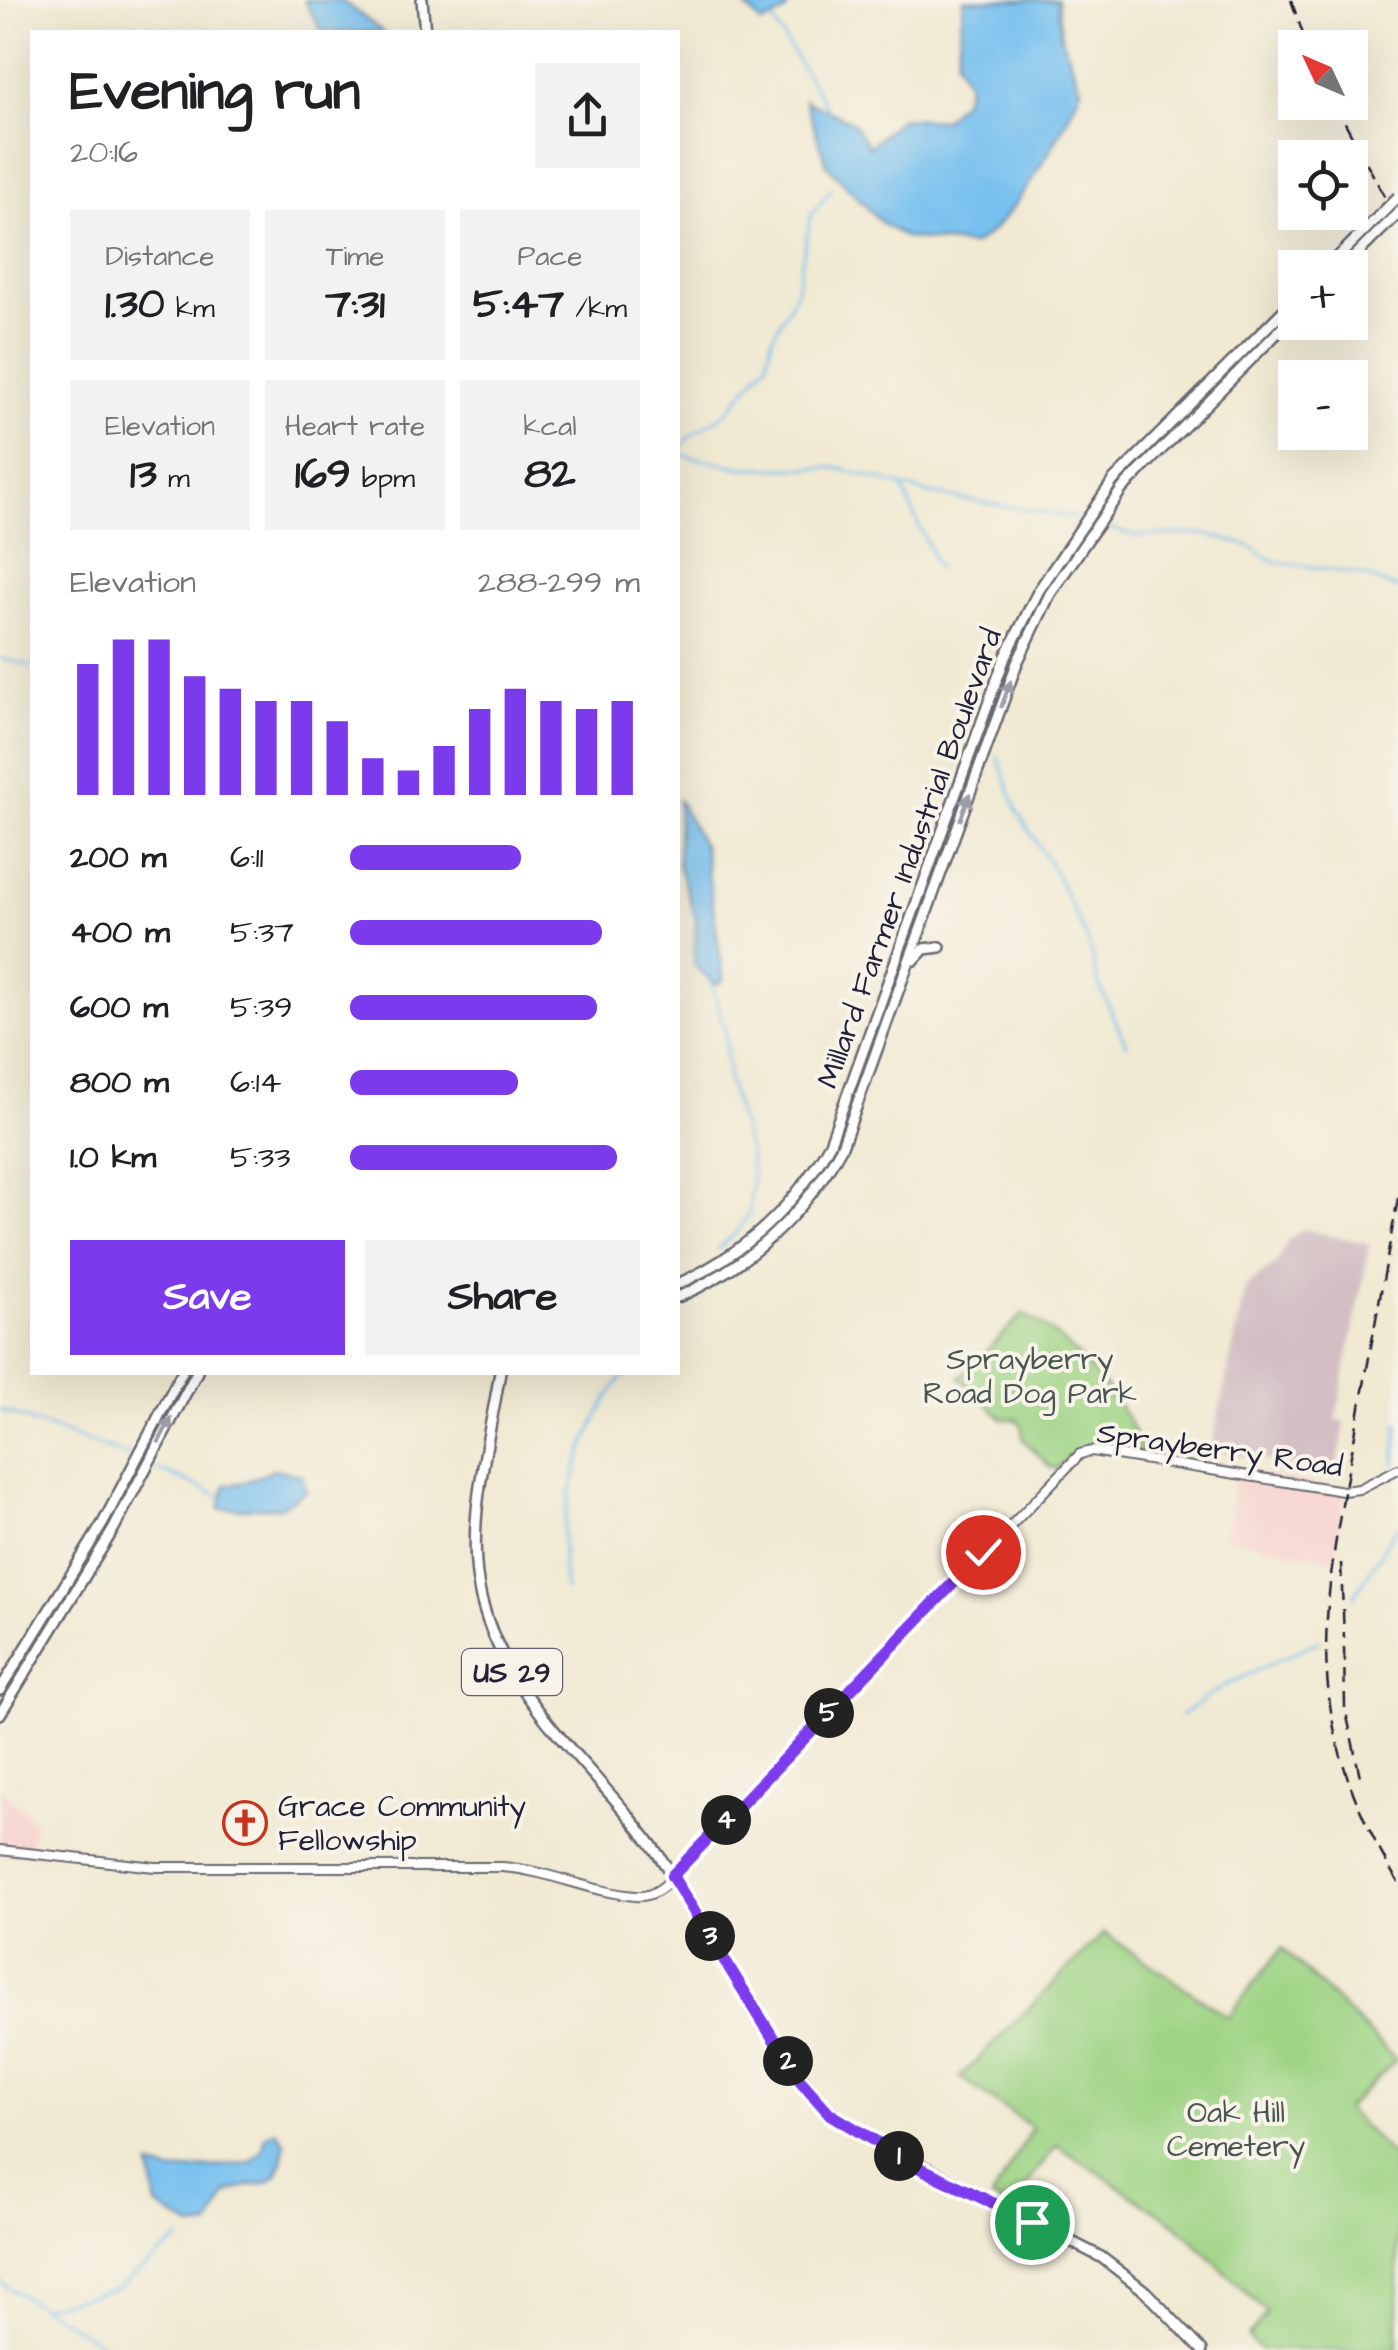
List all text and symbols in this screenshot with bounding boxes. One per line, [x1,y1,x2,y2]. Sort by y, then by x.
north arrow [1278,30,1368,120]
map controls [1278,30,1368,450]
text: Evening run [70,54,360,130]
button: share [535,63,640,168]
text: 20:16 [70,130,138,175]
button: locate [1278,140,1368,230]
text: Distance [106,237,214,276]
text: Time [326,237,384,276]
text: Pace [518,237,582,276]
button: + [1278,250,1368,340]
text: 1.30 [105,276,164,334]
text: 7:31 [325,276,385,334]
text: 5:47 [473,276,564,334]
text: km [164,289,215,328]
text: /km [564,289,627,328]
button: − [1278,360,1368,450]
text: Elevation [105,407,215,446]
text: Heart rate [285,407,425,446]
text: kcal [523,407,577,446]
text: 13 [130,446,157,504]
text: 169 [295,446,351,504]
text: 82 [524,446,576,504]
text: m [157,459,190,498]
text: bpm [351,459,415,498]
text: Elevation [70,560,196,605]
text: 288–299 m [478,560,640,605]
street label: Millard Farmer Industrial Boulevard [807,623,1013,1094]
one-way arrow [999,679,1014,709]
one-way arrow [958,792,973,822]
text: 200 m [70,835,166,880]
text: 6:11 [230,835,264,880]
text: 400 m [70,910,170,955]
text: 5:37 [230,910,294,955]
text: 600 m [70,985,168,1030]
text: 5:39 [230,985,293,1030]
text: 800 m [70,1060,169,1105]
text: 6:14 [230,1060,281,1105]
text: 1.0 km [70,1135,156,1180]
text: 5:33 [230,1135,291,1180]
button: Save [70,1240,345,1355]
button: Share [365,1240,640,1355]
park label: Sprayberry Road Dog Park [923,1339,1137,1416]
street label: Sprayberry Road [1094,1412,1345,1489]
one-way arrow [156,1415,173,1444]
pin [941,1510,1026,1595]
icon: check [956,1525,1011,1580]
road number: US 29 [462,1649,562,1695]
pin: 5 [804,1688,854,1738]
text: 5 [819,1693,839,1732]
place label: Grace Community Fellowship [278,1786,526,1862]
pin: 4 [701,1795,751,1845]
church icon: Grace Community Fellowship [222,1800,268,1846]
text: 4 [716,1800,736,1839]
pin: 3 [685,1911,735,1961]
text: 3 [703,1916,717,1955]
pin: 2 [763,2036,813,2086]
text: 2 [780,2041,796,2080]
park label: Oak Hill Cemetery [1167,2092,1305,2169]
pin: 1 [874,2131,924,2181]
text: 1 [897,2136,901,2175]
pin [990,2180,1075,2265]
icon: arrive [1005,2195,1060,2250]

